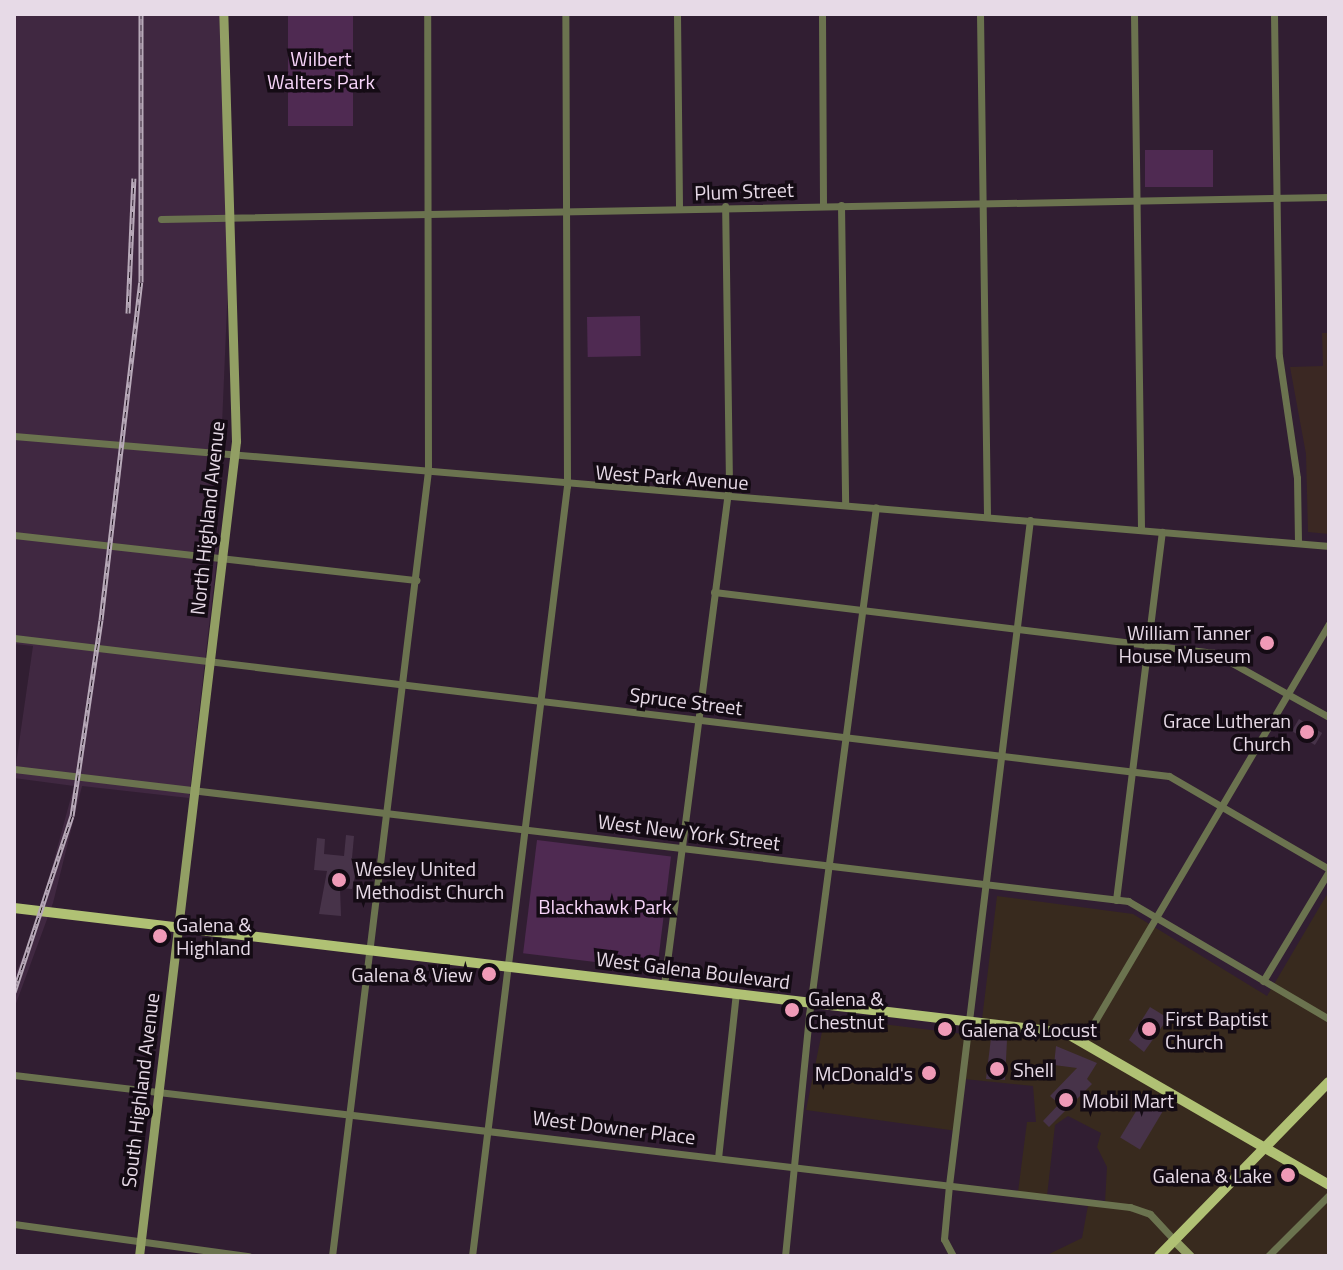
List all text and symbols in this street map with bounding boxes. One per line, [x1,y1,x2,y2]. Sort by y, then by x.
park label: Wilbert Walters Park [267,46,375,93]
street label: Plum Street [694,177,794,205]
street label: North Highland Avenue [185,420,229,616]
street label: West Park Avenue [595,460,749,494]
place label: William Tanner House Museum [1118,620,1251,667]
marker: William Tanner House Museum [1258,634,1276,652]
street label: Spruce Street [628,682,744,720]
place label: Grace Lutheran Church [1163,708,1291,755]
marker: Grace Lutheran Church [1298,723,1316,741]
street label: West New York Street [596,809,782,855]
place label: Wesley United Methodist Church [355,856,504,903]
marker: Wesley United Methodist Church [330,871,348,889]
park label: Blackhawk Park [538,894,672,918]
place label: Galena & Highland [176,912,252,959]
marker: Galena & Highland [151,927,169,945]
street label: West Galena Boulevard [595,946,791,994]
place label: Galena & View [351,962,473,986]
marker: Galena & View [480,965,498,983]
place label: Galena & Chestnut [808,986,884,1033]
street label: South Highland Avenue [116,991,164,1189]
marker: Galena & Chestnut [783,1001,801,1019]
place label: First Baptist Church [1165,1006,1268,1053]
place label: Galena & Locust [961,1017,1097,1041]
marker: Galena & Locust [936,1020,954,1038]
marker: First Baptist Church [1140,1020,1158,1038]
place label: Shell [1013,1057,1054,1081]
marker: Shell [988,1060,1006,1078]
place label: McDonald's [815,1061,913,1085]
marker: McDonald's [920,1064,938,1082]
place label: Mobil Mart [1082,1088,1174,1112]
marker: Mobil Mart [1057,1091,1075,1109]
street label: West Downer Place [531,1105,697,1149]
place label: Galena & Lake [1153,1163,1272,1187]
marker: Galena & Lake [1279,1166,1297,1184]

